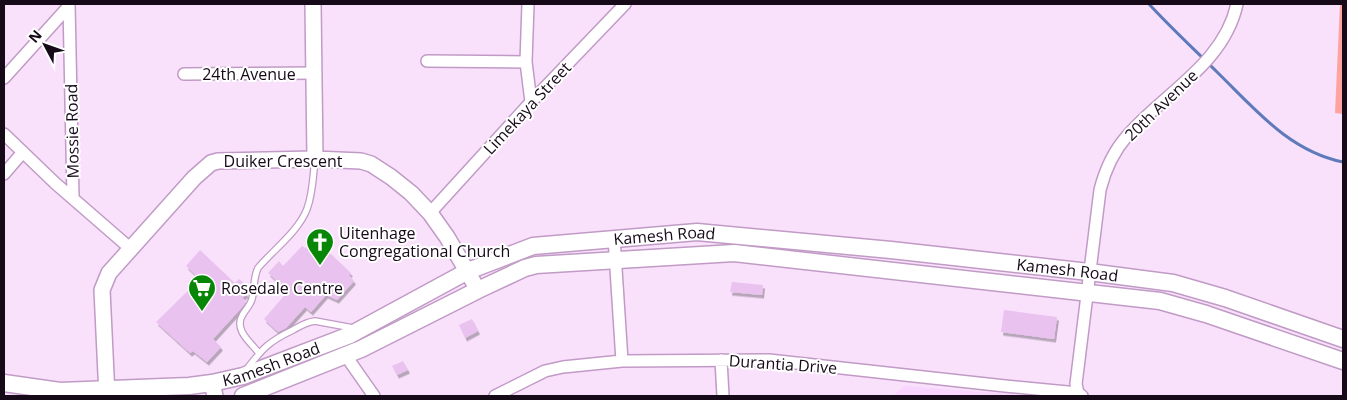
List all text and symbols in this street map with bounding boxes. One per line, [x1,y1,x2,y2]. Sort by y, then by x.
north arrow [20,20,70,70]
text: N [24,26,46,47]
street label: Limekaya Street [478,57,576,159]
street label: 24th Avenue [202,63,296,85]
street label: 20th Avenue [1120,65,1202,145]
street label: Mossie Road [60,84,84,178]
street label: Duiker Crescent [224,150,343,172]
street label: Kamesh Road [613,221,716,250]
place label: Uitenhage Congregational Church [339,222,510,262]
church icon: Uitenhage Congregational Church [305,227,335,266]
street label: Kamesh Road [1015,253,1120,287]
supermarket icon: Rosedale Centre [187,273,217,312]
place label: Rosedale Centre [221,277,343,299]
street label: Kamesh Road [220,337,323,391]
street label: Durantia Drive [728,349,838,379]

